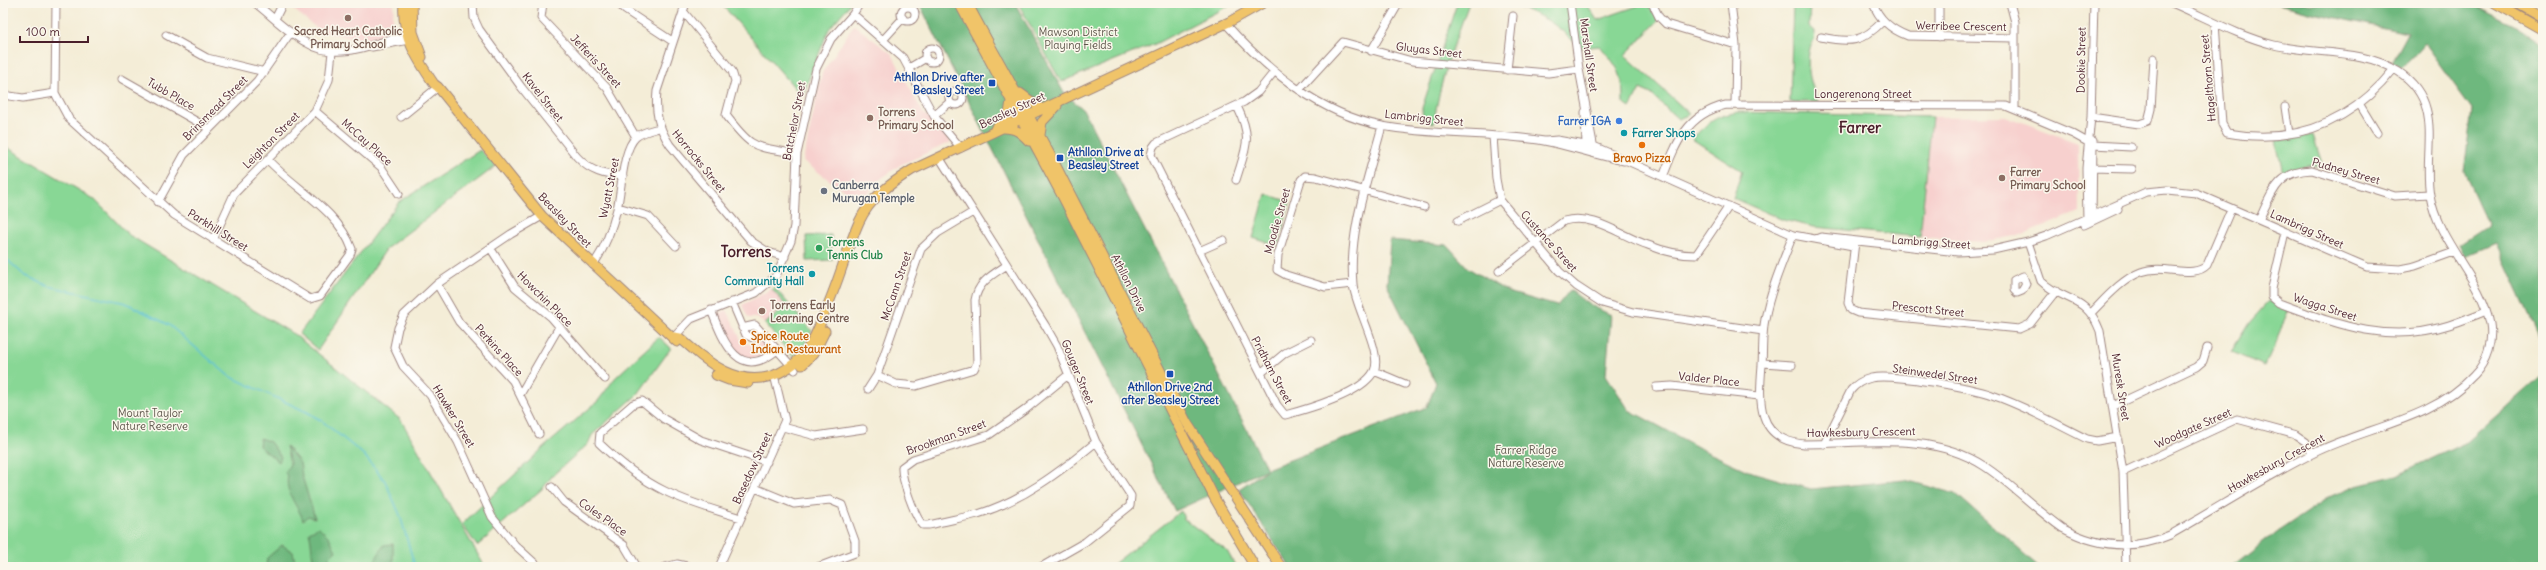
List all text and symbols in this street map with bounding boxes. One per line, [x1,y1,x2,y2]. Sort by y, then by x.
marker: Sacred Heart Catholic Primary School [343,13,353,23]
street label: Marshall Street [1577,17,1601,93]
scale bar [20,18,88,44]
street label: Werribee Crescent [1915,18,2007,34]
text: 100 m [26,24,60,39]
place label: Sacred Heart Catholic Primary School [294,24,402,52]
park label: Mawson District Playing Fields [1038,25,1118,52]
street label: Dookie Street [2073,27,2089,93]
street label: Jefferis Street [568,31,625,91]
street label: Hagelthorn Street [2197,33,2219,122]
street label: Gluyas Street [1395,39,1463,61]
street label: Kavel Street [519,70,567,125]
place label: Athllon Drive after Beasley Street [894,70,984,98]
street label: Brinsmead Street [180,73,250,143]
street label: Tubb Place [145,75,197,113]
marker: Athllon Drive after Beasley Street [987,78,997,88]
street label: Batchelor Street [779,80,809,162]
street label: Longerenong Street [1814,87,1912,101]
street label: Beasley Street [977,89,1047,131]
place label: Torrens Primary School [878,105,954,133]
street label: Lambrigg Street [1384,107,1464,129]
street label: Leighton Street [240,108,303,171]
marker: Torrens Primary School [865,113,875,123]
place label: Farrer IGA [1558,114,1611,128]
street label: McCay Place [339,116,395,168]
marker: Farrer IGA [1614,116,1624,126]
district label: Farrer [1839,118,1882,137]
place label: Farrer Shops [1632,126,1696,141]
street label: Horrocks Street [669,127,729,196]
marker: Farrer Shops [1619,128,1629,138]
marker: Bravo Pizza [1637,140,1647,150]
place label: Athllon Drive at Beasley Street [1068,145,1144,173]
place label: Bravo Pizza [1613,151,1672,165]
marker: Athllon Drive at Beasley Street [1055,153,1065,163]
street label: Pudney Street [2310,155,2382,187]
street label: Wyatt Street [596,156,622,220]
place label: Farrer Primary School [2010,165,2086,193]
marker: Farrer Primary School [1997,173,2007,183]
place label: Canberra Murugan Temple [832,178,915,206]
marker: Canberra Murugan Temple [819,186,829,196]
street label: Moodie Street [1261,186,1293,256]
street label: Beasley Street [535,190,595,251]
street label: Parkhill Street [185,206,251,254]
street label: Custance Street [1518,207,1581,275]
street label: Lambrigg Street [2268,207,2346,252]
street label: Lambrigg Street [1891,232,1971,252]
place label: Torrens Tennis Club [827,235,883,262]
district label: Torrens [721,242,772,261]
marker: Torrens Tennis Club [814,243,824,253]
street label: McCann Street [878,249,915,323]
street label: Athllon Drive [1108,252,1150,314]
place label: Torrens Community Hall [725,261,804,289]
street label: Howchin Place [514,268,576,330]
marker: Torrens Community Hall [807,269,817,279]
street label: Wagga Street [2291,290,2359,324]
place label: Torrens Early Learning Centre [770,298,849,326]
street label: Prescott Street [1891,298,1965,320]
marker: Torrens Early Learning Centre [757,306,767,316]
street label: Perkins Place [472,321,526,379]
place label: Spice Route Indian Restaurant [751,329,841,356]
street label: Pridham Street [1248,334,1296,406]
marker: Spice Route Indian Restaurant [738,337,748,347]
street label: Gouger Street [1059,337,1098,407]
street label: Muresk Street [2109,352,2133,422]
street label: Steinwedel Street [1892,361,1979,387]
marker: Athllon Drive 2nd after Beasley Street [1165,369,1175,379]
street label: Valder Place [1678,369,1740,389]
place label: Athllon Drive 2nd after Beasley Street [1121,380,1219,408]
street label: Hawker Street [430,382,478,450]
street label: Woodgate Street [2153,405,2234,451]
park label: Mount Taylor Nature Reserve [112,406,188,433]
street label: Brookman Street [904,416,988,458]
street label: Hawkesbury Crescent [1807,424,1916,440]
street label: Basedow Street [729,430,775,506]
street label: Hawkesbury Crescent [2225,430,2327,495]
park label: Farrer Ridge Nature Reserve [1488,443,1564,470]
street label: Coles Place [576,495,630,539]

